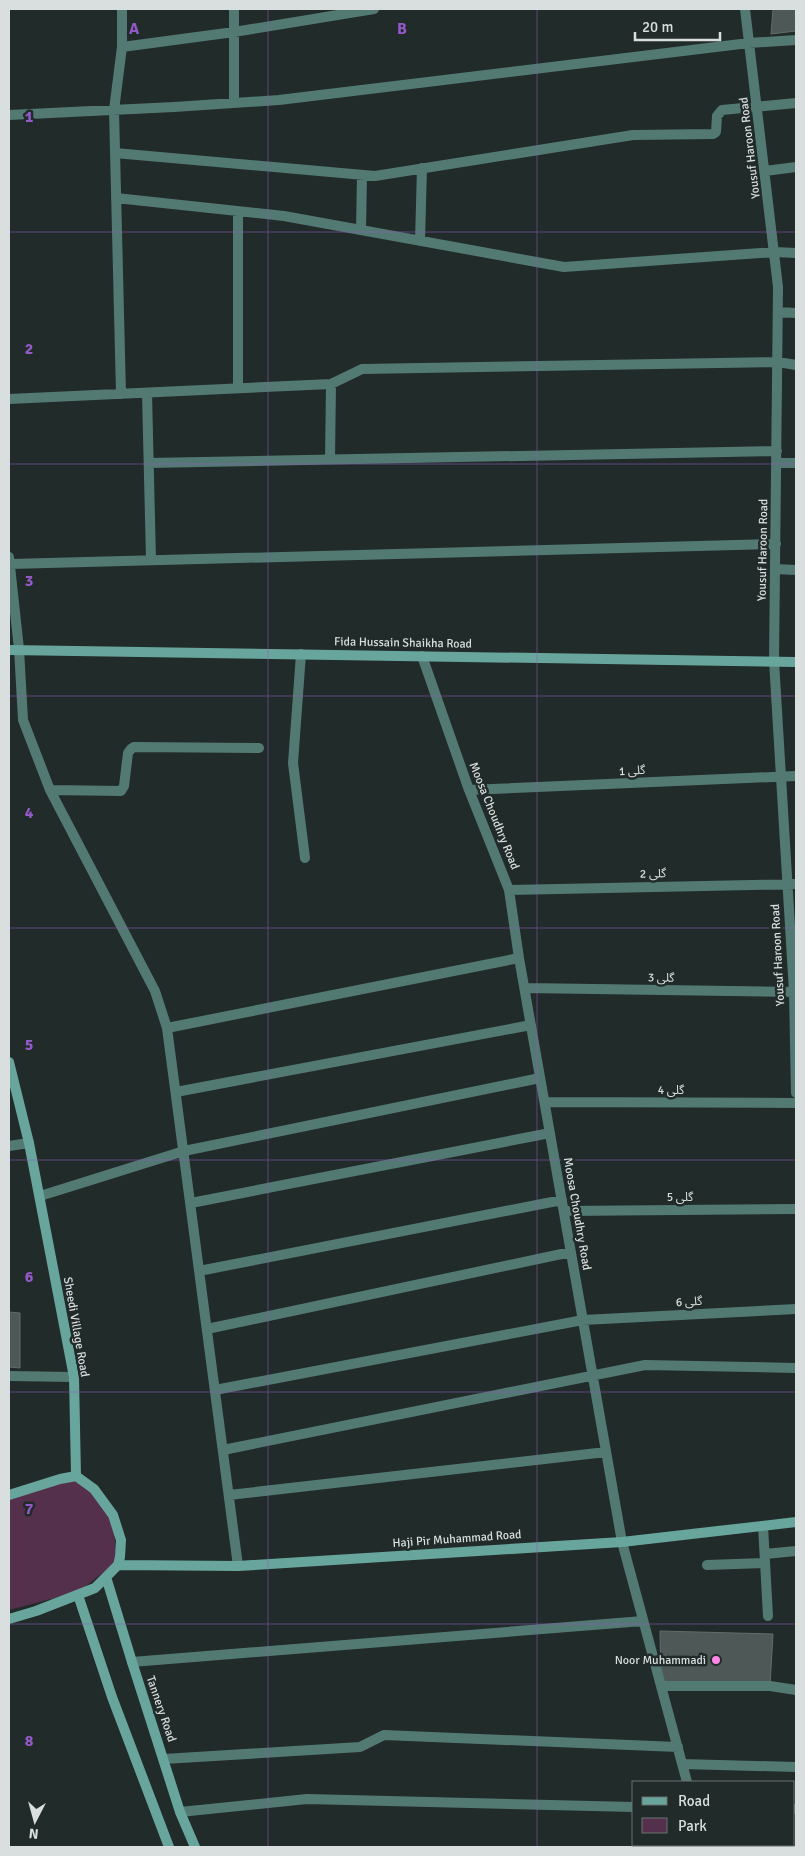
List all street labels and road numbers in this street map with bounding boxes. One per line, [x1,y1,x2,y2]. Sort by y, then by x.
street label: Yousuf Haroon Road [736,96,764,200]
street label: Yousuf Haroon Road [755,499,771,601]
street label: Fida Hussain Shaikha Road [334,634,472,652]
street label: Moosa Choudhry Road [466,760,522,872]
street label: گلی 1 [618,763,647,779]
street label: گلی 2 [640,866,667,882]
street label: Yousuf Haroon Road [768,904,788,1006]
street label: گلی 3 [648,970,675,986]
street label: گلی 4 [658,1083,685,1098]
street label: Moosa Choudhry Road [560,1156,594,1272]
street label: گلی 5 [667,1190,694,1205]
street label: Sheedi Village Road [60,1276,92,1378]
street label: گلی 6 [675,1294,704,1310]
street label: Haji Pir Muhammad Road [392,1527,522,1551]
street label: Tannery Road [143,1674,179,1744]

